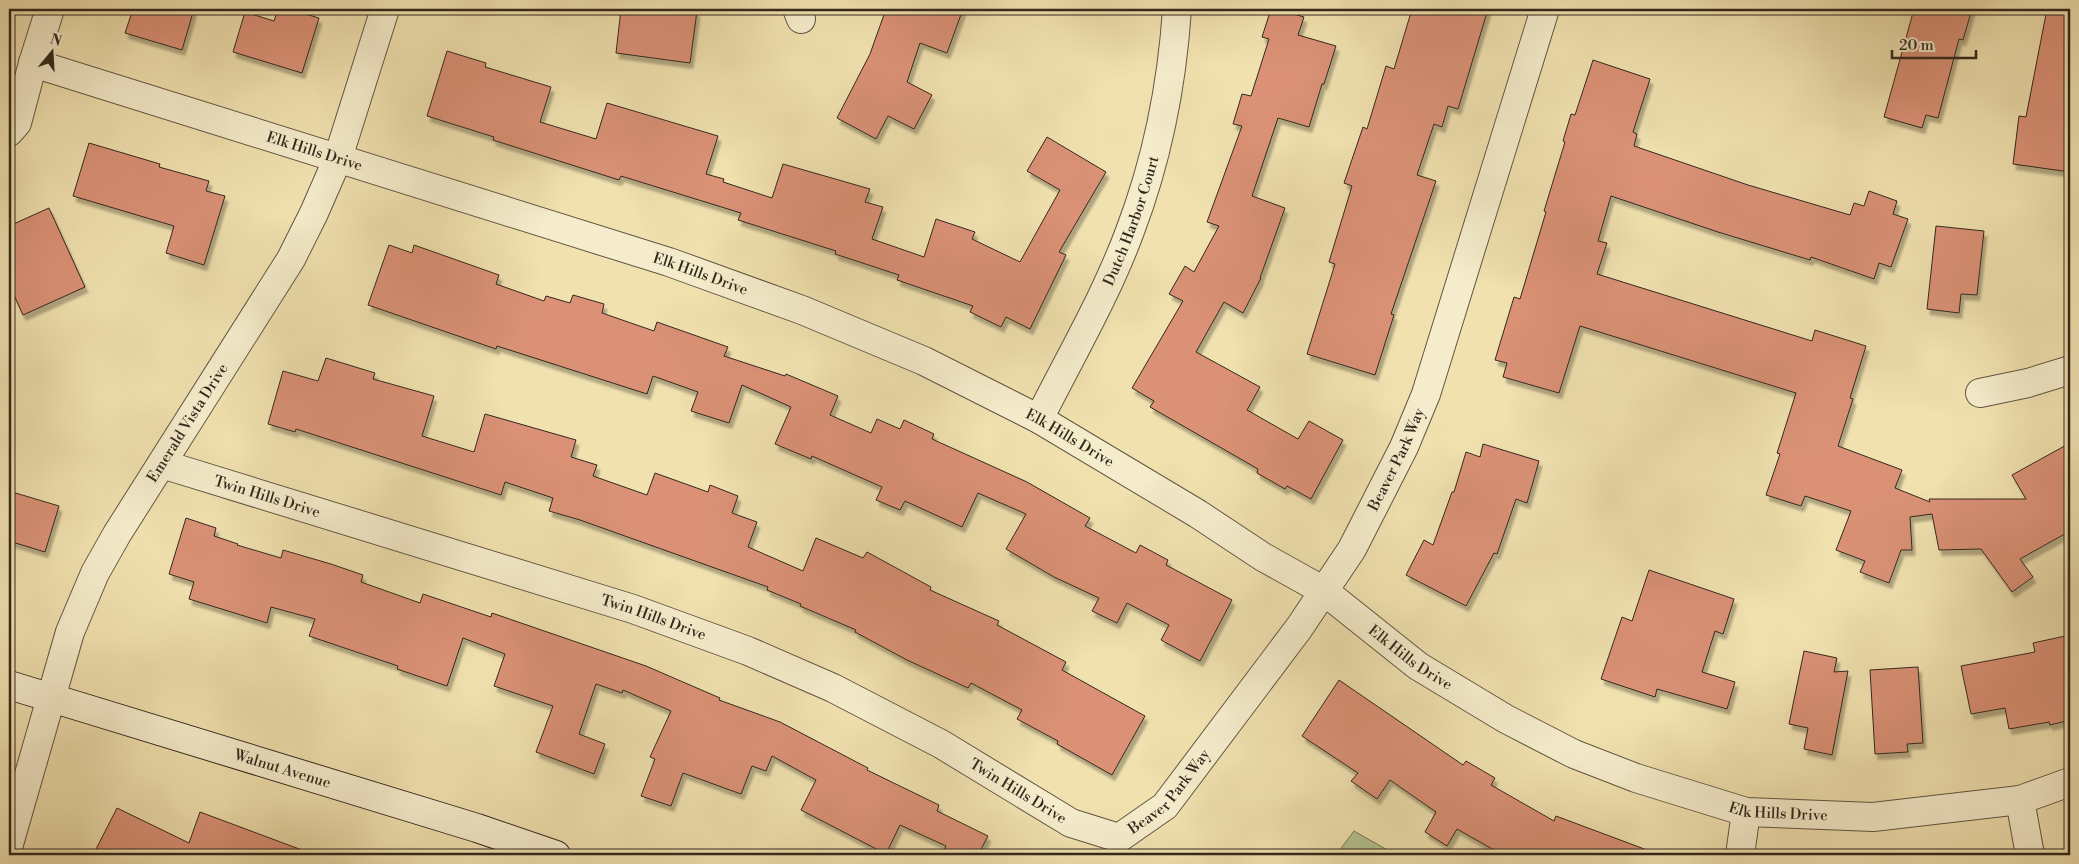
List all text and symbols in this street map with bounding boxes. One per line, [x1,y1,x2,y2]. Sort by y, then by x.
north arrow [28,28,78,78]
scale bar [1892,28,1975,60]
text: N [48,30,64,51]
text: 20 m [1899,36,1934,55]
street label: Elk Hills Drive [264,127,365,175]
street label: Dutch Harbor Court [1099,153,1163,289]
street label: Elk Hills Drive [651,248,751,299]
street label: Emerald Vista Drive [143,360,232,486]
street label: Elk Hills Drive [1023,404,1118,471]
street label: Beaver Park Way [1363,404,1429,515]
street label: Twin Hills Drive [212,471,323,522]
street label: Twin Hills Drive [599,590,709,644]
street label: Elk Hills Drive [1365,621,1456,694]
street label: Walnut Avenue [231,745,333,792]
street label: Beaver Park Way [1124,745,1214,839]
street label: Twin Hills Drive [966,754,1070,828]
street label: Elk Hills Drive [1726,798,1828,825]

